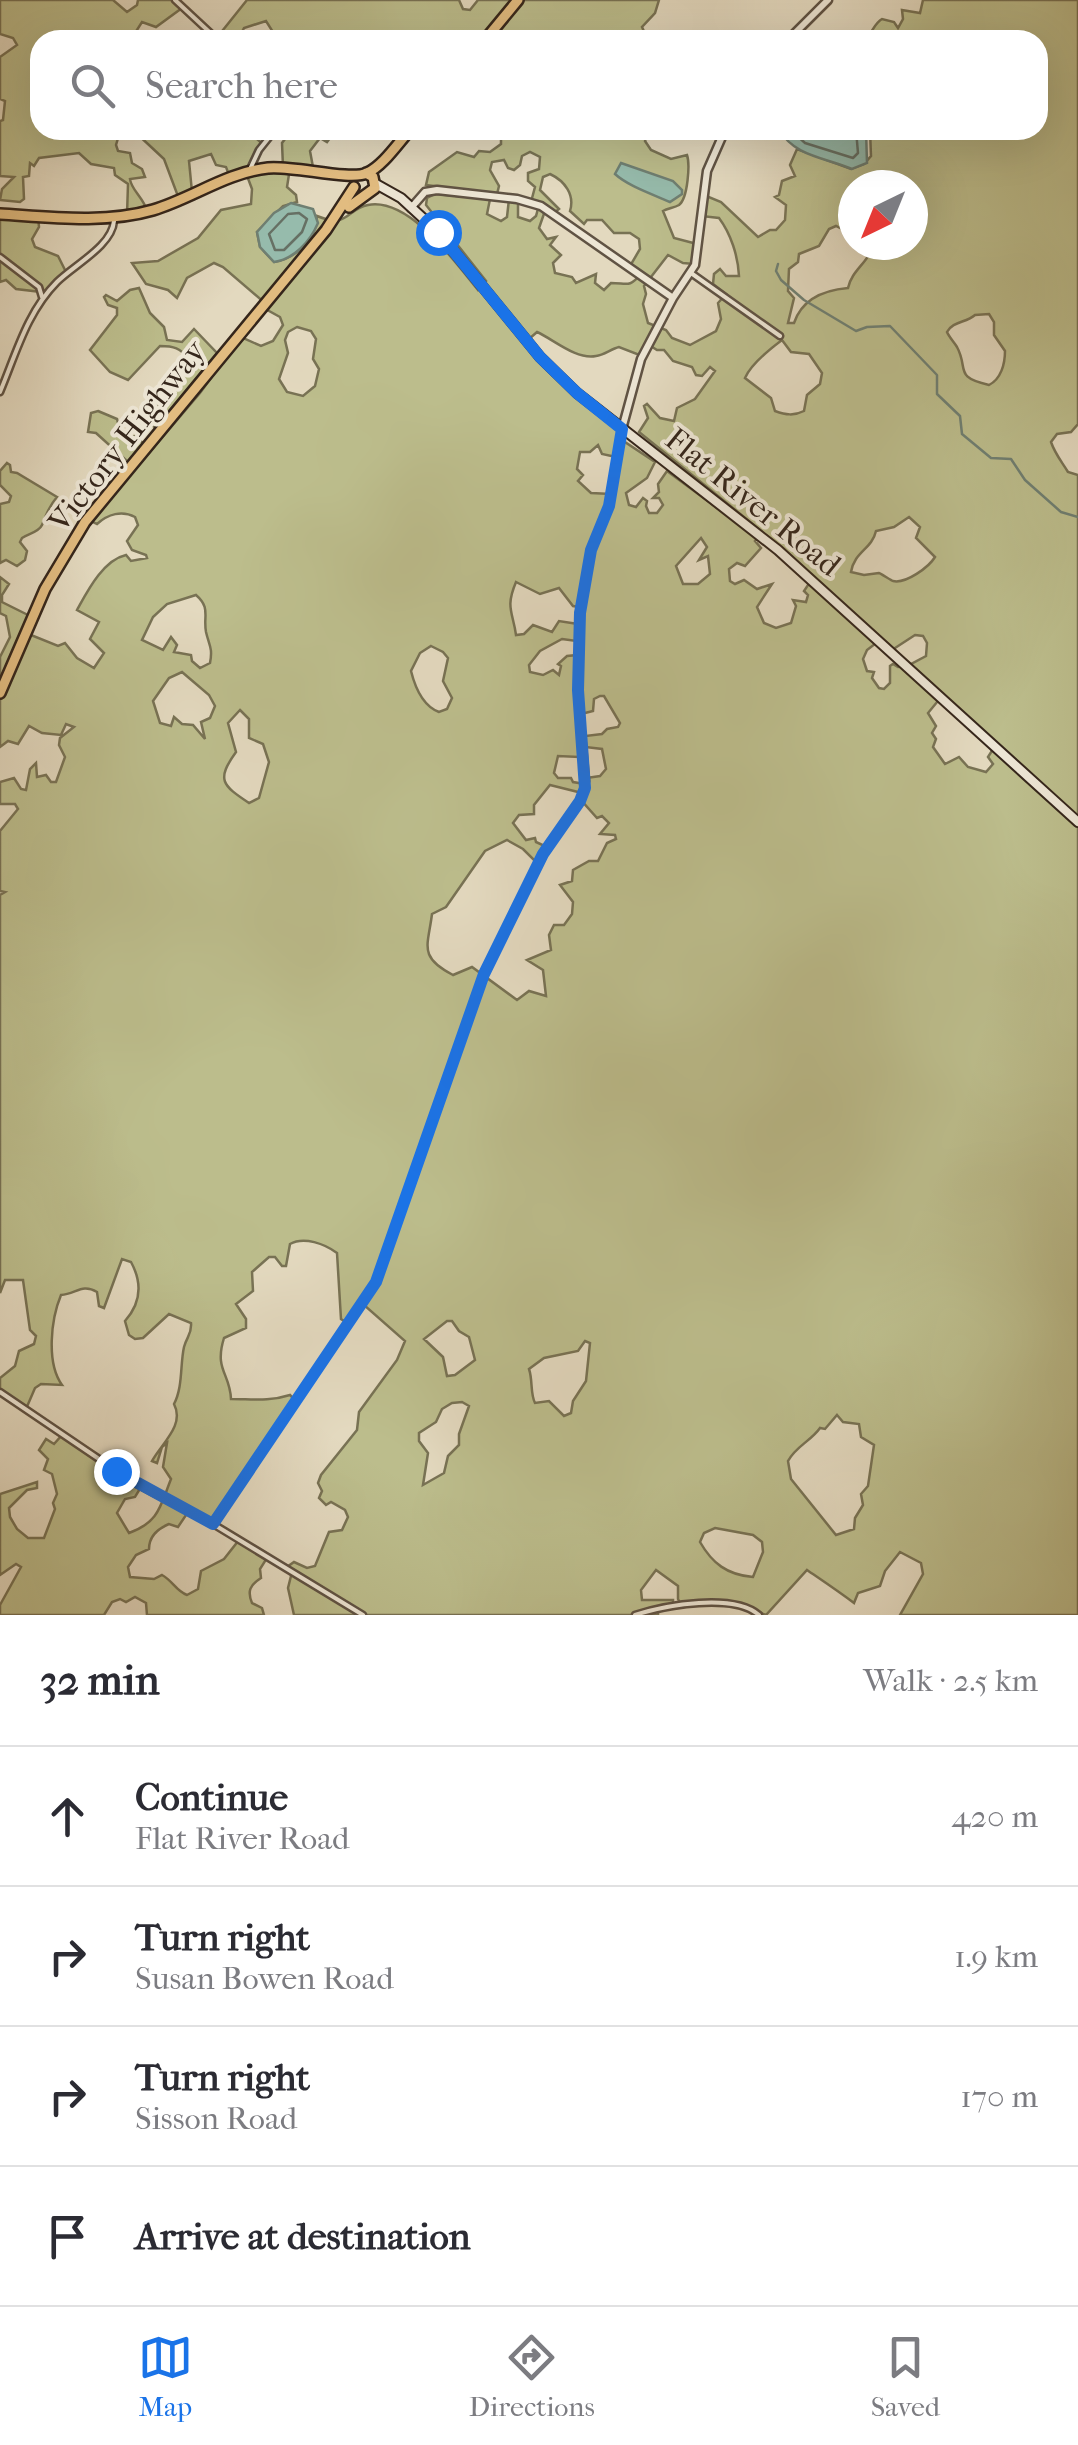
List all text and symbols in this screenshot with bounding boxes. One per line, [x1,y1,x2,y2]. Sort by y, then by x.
search box [30,30,1048,140]
icon: search [65,58,120,113]
text: Search here [145,63,338,108]
north arrow [838,170,928,260]
route start [416,210,462,256]
street label: Victory Highway [40,332,214,540]
street label: Flat River Road [658,420,848,584]
route end [94,1449,140,1495]
text: 32 min [40,1656,160,1705]
text: Walk · 2.5 km [863,1662,1038,1699]
text: Continue [135,1775,288,1820]
icon: ahead [40,1789,95,1844]
text: 420 m [952,1798,1038,1835]
text: Flat River Road [135,1820,349,1857]
text: Turn right [135,1915,310,1960]
icon: right [40,1929,95,1984]
text: 1.9 km [954,1938,1038,1975]
text: Susan Bowen Road [135,1960,394,1997]
text: Turn right [135,2055,310,2100]
icon: right [40,2069,95,2124]
text: 170 m [960,2078,1038,2115]
text: Sisson Road [135,2100,297,2137]
icon: arrive [40,2209,95,2264]
text: Arrive at destination [135,2214,471,2259]
tab: Map [138,2330,193,2423]
tab: Directions [469,2330,595,2423]
tab: Saved [871,2330,940,2423]

